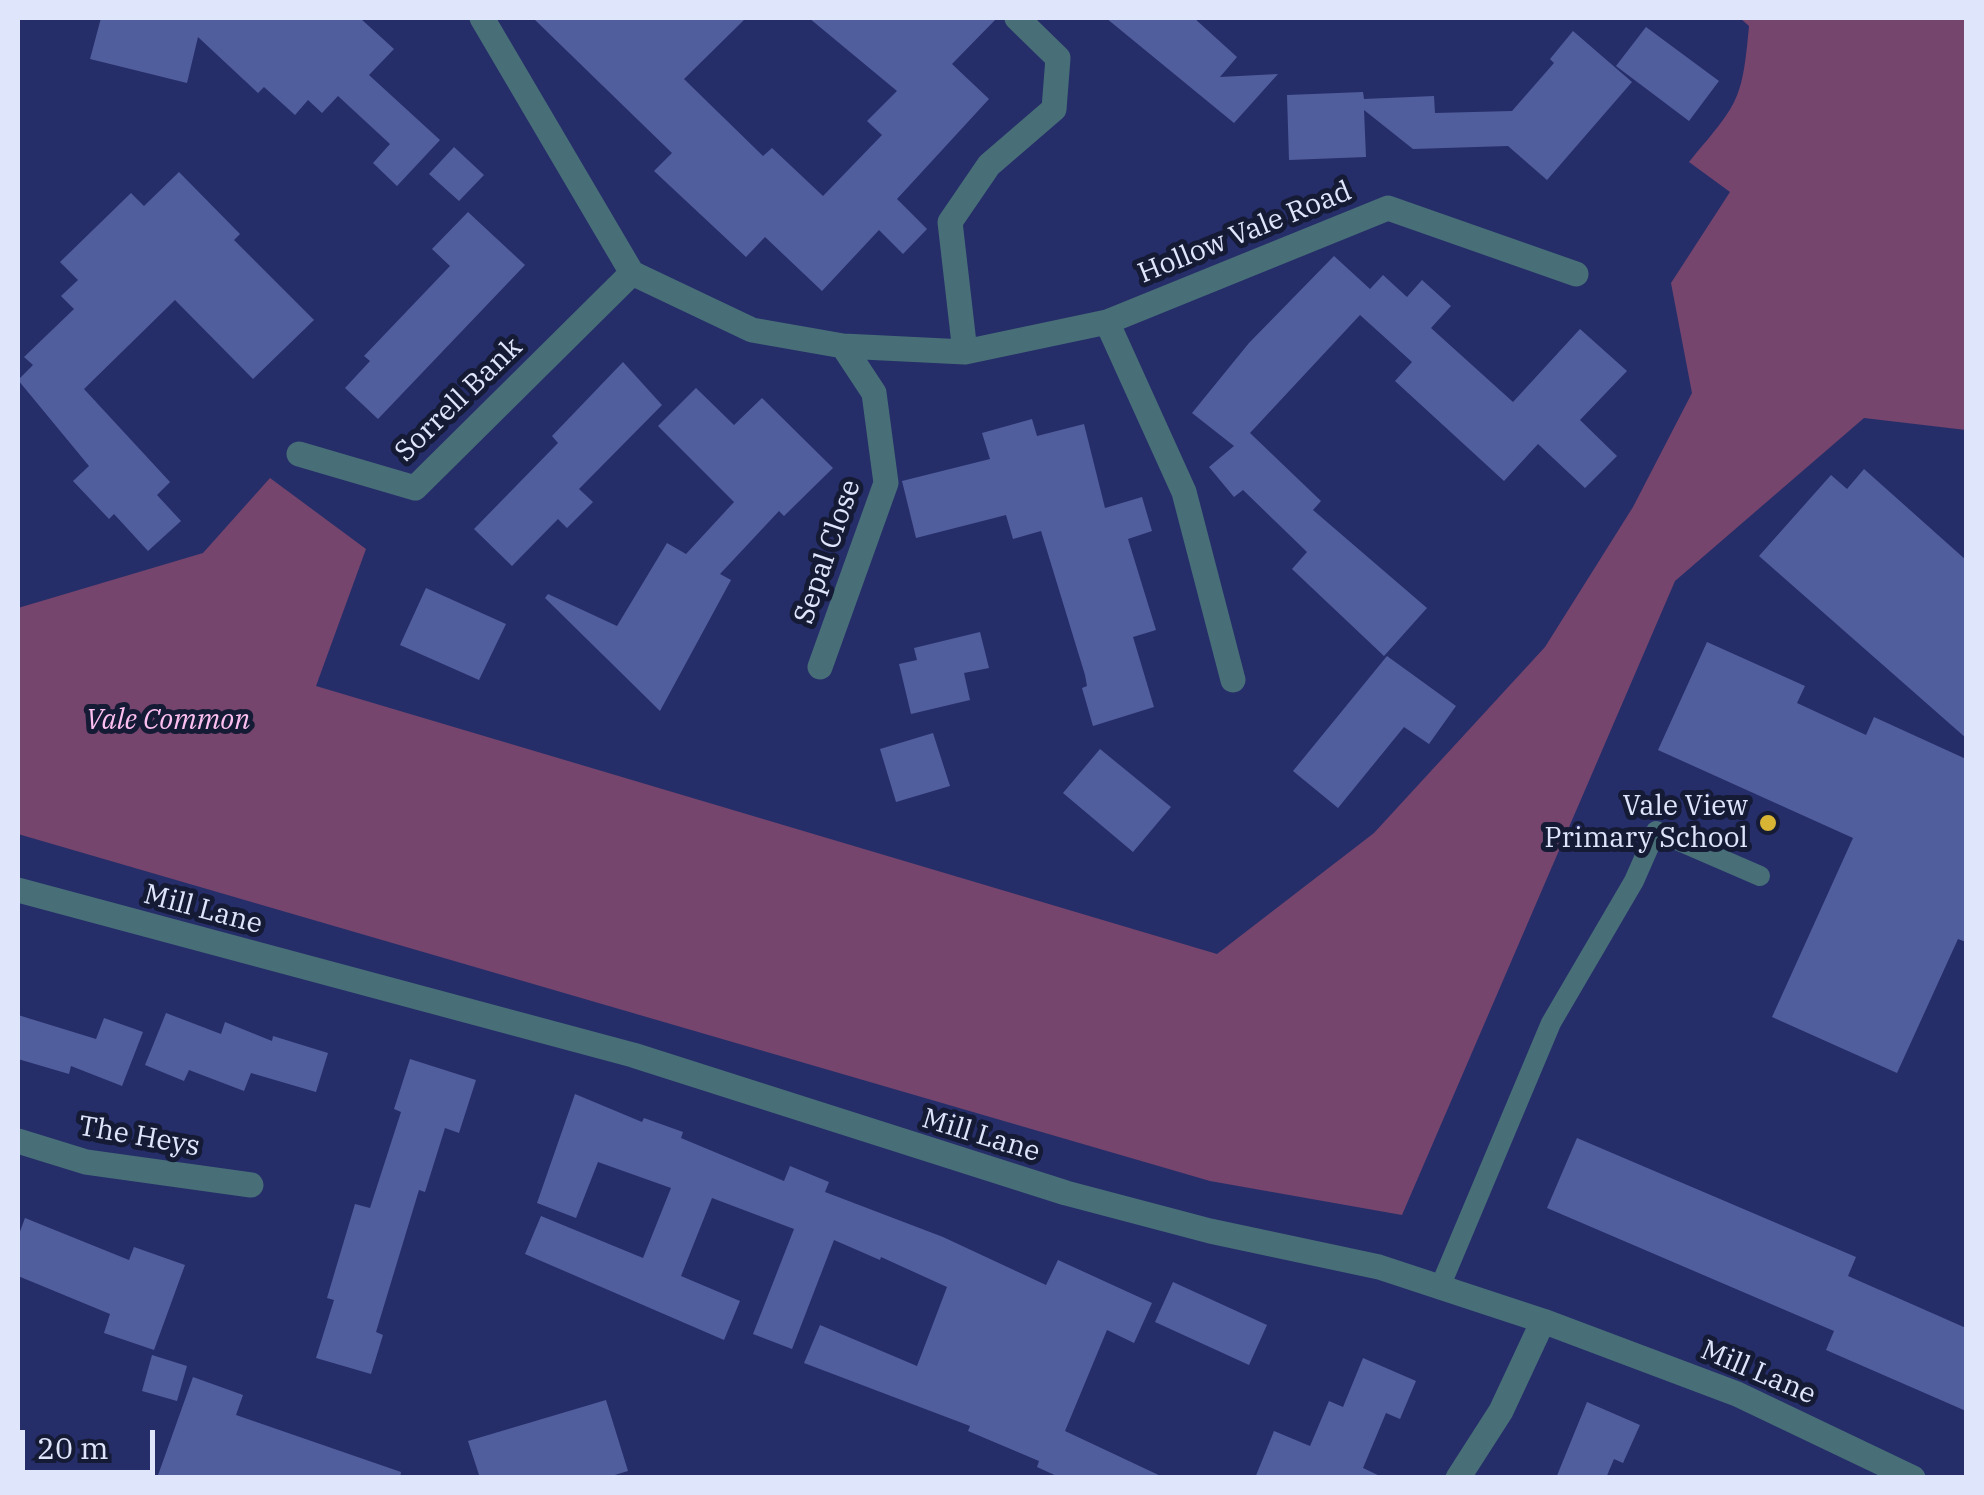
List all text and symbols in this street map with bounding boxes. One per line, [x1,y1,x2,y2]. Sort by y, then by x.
street label: Hollow Vale Road [1133,175,1357,291]
street label: Sorrell Bank [388,331,530,469]
street label: Sepal Close [788,476,868,628]
park label: Vale Common [86,704,250,738]
place label: Vale View Primary School [1544,790,1748,856]
marker: Vale View Primary School [1757,812,1779,834]
street label: Mill Lane [140,878,266,942]
street label: Mill Lane [918,1102,1044,1170]
street label: The Heys [76,1110,202,1164]
street label: Mill Lane [1696,1334,1820,1412]
scale bar [25,1410,160,1472]
text: 20 m [37,1428,109,1467]

